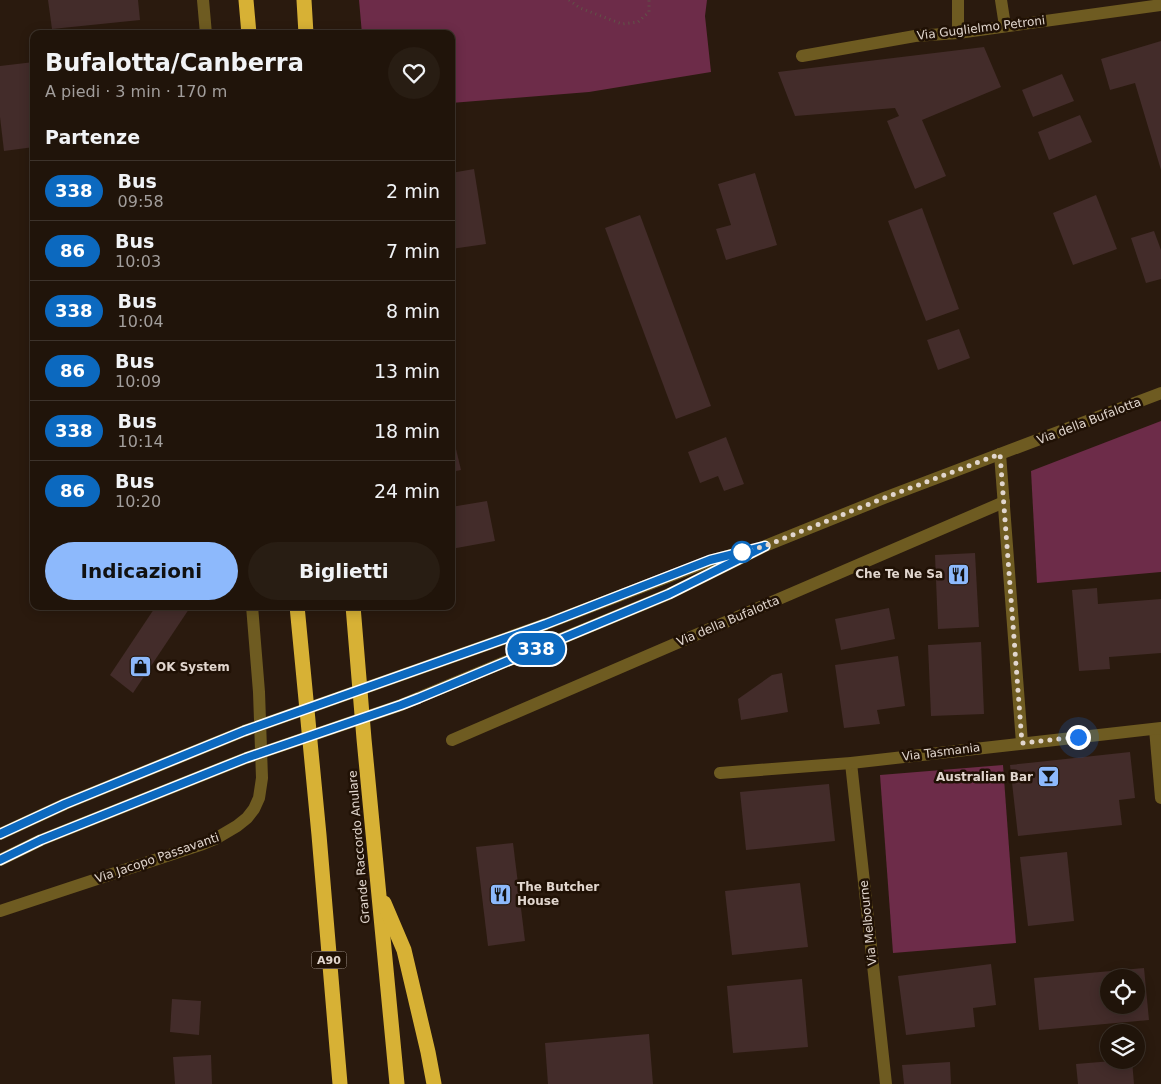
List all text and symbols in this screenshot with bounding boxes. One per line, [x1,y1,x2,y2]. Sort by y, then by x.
street label: Via Guglielmo Petroni [916,13,1046,43]
button: heart [388,47,440,99]
text: Bufalotta/Canberra [45,49,304,77]
text: A piedi · 3 min · 170 m [45,82,227,101]
text: Partenze [45,126,140,148]
text: Bus [118,170,157,192]
text: 338 [55,180,93,201]
text: 2 min [386,180,440,202]
text: 09:58 [118,192,164,211]
text: Bus [115,230,154,252]
text: 86 [60,240,85,261]
text: 7 min [386,240,440,262]
text: 10:03 [115,252,161,271]
text: Bus [118,290,157,312]
text: 338 [55,300,93,321]
text: 8 min [386,300,440,322]
text: 10:04 [118,312,164,331]
text: Bus [115,350,154,372]
text: 86 [60,360,85,381]
text: 13 min [374,360,440,382]
text: 10:09 [115,372,161,391]
street label: Via della Bufalotta [1035,395,1143,447]
text: Bus [118,410,157,432]
text: 338 [55,420,93,441]
text: 18 min [374,420,440,442]
text: 10:14 [118,432,164,451]
text: Bus [115,470,154,492]
text: 86 [60,480,85,501]
text: 24 min [374,480,440,502]
text: 10:20 [115,492,161,511]
unlabelled marker [731,541,753,563]
button: Indicazioni [45,542,238,600]
button: Biglietti [248,542,440,600]
restaurant icon: Che Te Ne Sa [947,562,971,586]
place label: Che Te Ne Sa [855,567,943,581]
street label: Via della Bufalotta [675,593,781,649]
line badge: 338 [507,633,565,665]
text: 338 [517,638,555,659]
shop icon: OK System [128,655,152,679]
place label: OK System [156,660,230,674]
your location [1066,725,1091,750]
street label: Via Tasmania [901,740,981,764]
bar icon: Australian Bar [1037,765,1061,789]
street label: Grande Raccordo Anulare [345,770,373,924]
place label: Australian Bar [936,770,1033,784]
street label: Via Jacopo Passavanti [93,830,221,886]
place label: The Butcher House [517,880,599,908]
street label: Via Melbourne [857,880,879,966]
restaurant icon: The Butcher House [489,882,513,906]
road number: A90 [312,952,346,968]
map controls [1100,969,1145,1069]
button: locate [1100,969,1145,1014]
button: layers [1100,1024,1145,1069]

